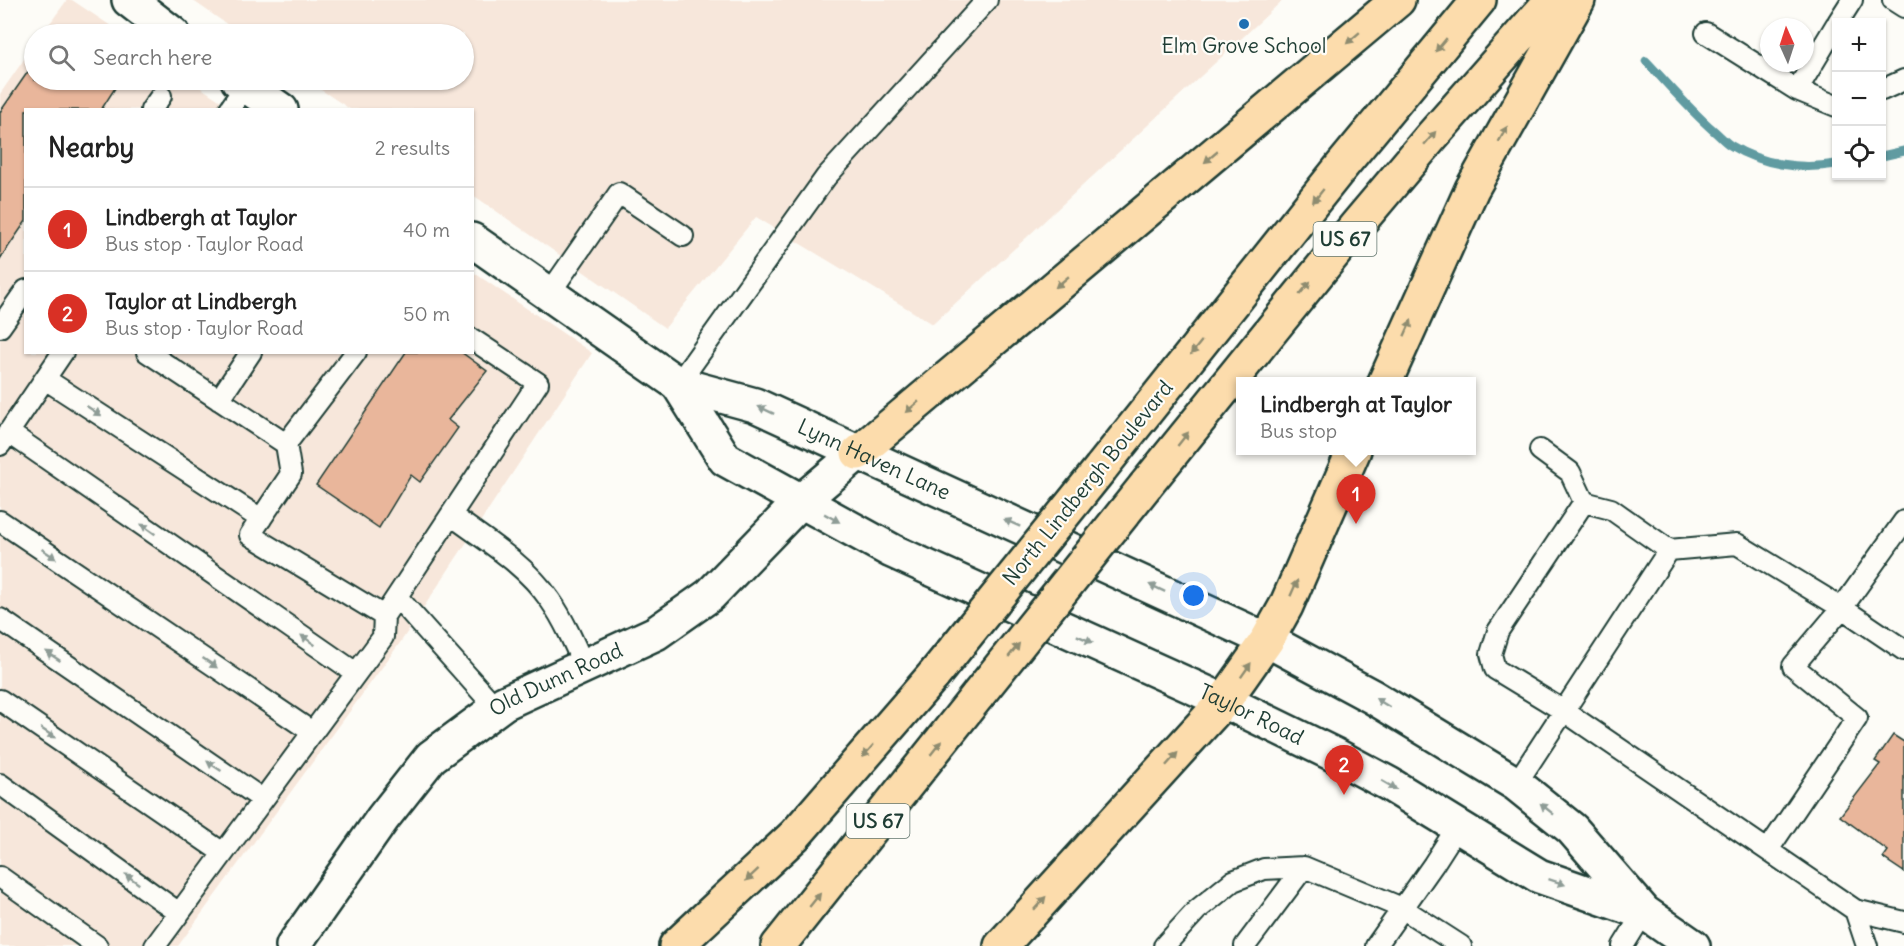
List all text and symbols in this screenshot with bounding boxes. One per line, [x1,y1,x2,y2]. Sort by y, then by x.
marker: Elm Grove School [1237,17,1251,31]
north arrow [1760,18,1814,72]
map controls [1832,18,1886,180]
button: + [1832,18,1886,72]
search box [24,24,474,90]
one-way arrow [1346,31,1361,44]
place label: Elm Grove School [1161,32,1327,59]
one-way arrow [1435,37,1448,52]
icon: search [45,41,78,74]
text: Search here [93,43,212,71]
button: − [1832,72,1886,126]
one-way arrow [1498,125,1508,142]
button: locate [1832,126,1886,180]
text: Nearby [48,131,134,164]
one-way arrow [1423,131,1436,146]
text: 2 results [375,135,450,160]
one-way arrow [1204,150,1219,163]
one-way arrow [1312,188,1325,203]
text: Lindbergh at Taylor [105,203,297,231]
text: 1 [64,217,71,242]
text: 40 m [403,217,450,242]
road number: US 67 [1314,222,1376,256]
text: Bus stop · Taylor Road [105,231,303,256]
one-way arrow [1055,275,1070,288]
one-way arrow [1299,280,1312,296]
text: Taylor at Lindbergh [105,287,297,315]
text: 2 [62,301,73,326]
text: 50 m [403,301,450,326]
text: Bus stop · Taylor Road [105,315,303,340]
one-way arrow [1404,319,1414,337]
one-way arrow [1190,340,1203,356]
street label: North Lindbergh Boulevard [997,375,1179,591]
popup [1236,377,1476,455]
text: Lindbergh at Taylor [1260,390,1452,418]
one-way arrow [905,400,920,413]
one-way arrow [86,405,102,416]
one-way arrow [758,406,775,415]
street label: Lynn Haven Lane [794,412,955,506]
text: Bus stop [1260,418,1337,443]
one-way arrow [1176,432,1188,447]
pin: 1 [1336,474,1376,524]
one-way arrow [823,513,840,523]
one-way arrow [1003,517,1021,527]
one-way arrow [140,523,156,535]
one-way arrow [40,548,56,560]
one-way arrow [1289,578,1299,596]
your location [1179,581,1208,610]
one-way arrow [1147,583,1165,593]
one-way arrow [300,634,316,646]
one-way arrow [1077,634,1095,644]
street label: Old Dunn Road [484,636,627,722]
one-way arrow [1008,642,1020,657]
one-way arrow [46,650,62,662]
one-way arrow [202,657,218,669]
one-way arrow [1240,663,1252,679]
street label: Taylor Road [1195,678,1308,751]
one-way arrow [1375,698,1391,709]
one-way arrow [40,728,57,739]
one-way arrow [930,740,943,756]
one-way arrow [862,743,875,758]
pin: 2 [1324,746,1364,795]
one-way arrow [1165,751,1179,766]
one-way arrow [207,760,223,772]
one-way arrow [1381,779,1397,790]
one-way arrow [1539,802,1555,815]
road number: US 67 [846,804,910,838]
one-way arrow [745,868,760,881]
one-way arrow [124,873,139,885]
one-way arrow [1548,878,1566,888]
one-way arrow [808,893,820,908]
one-way arrow [1033,896,1046,911]

